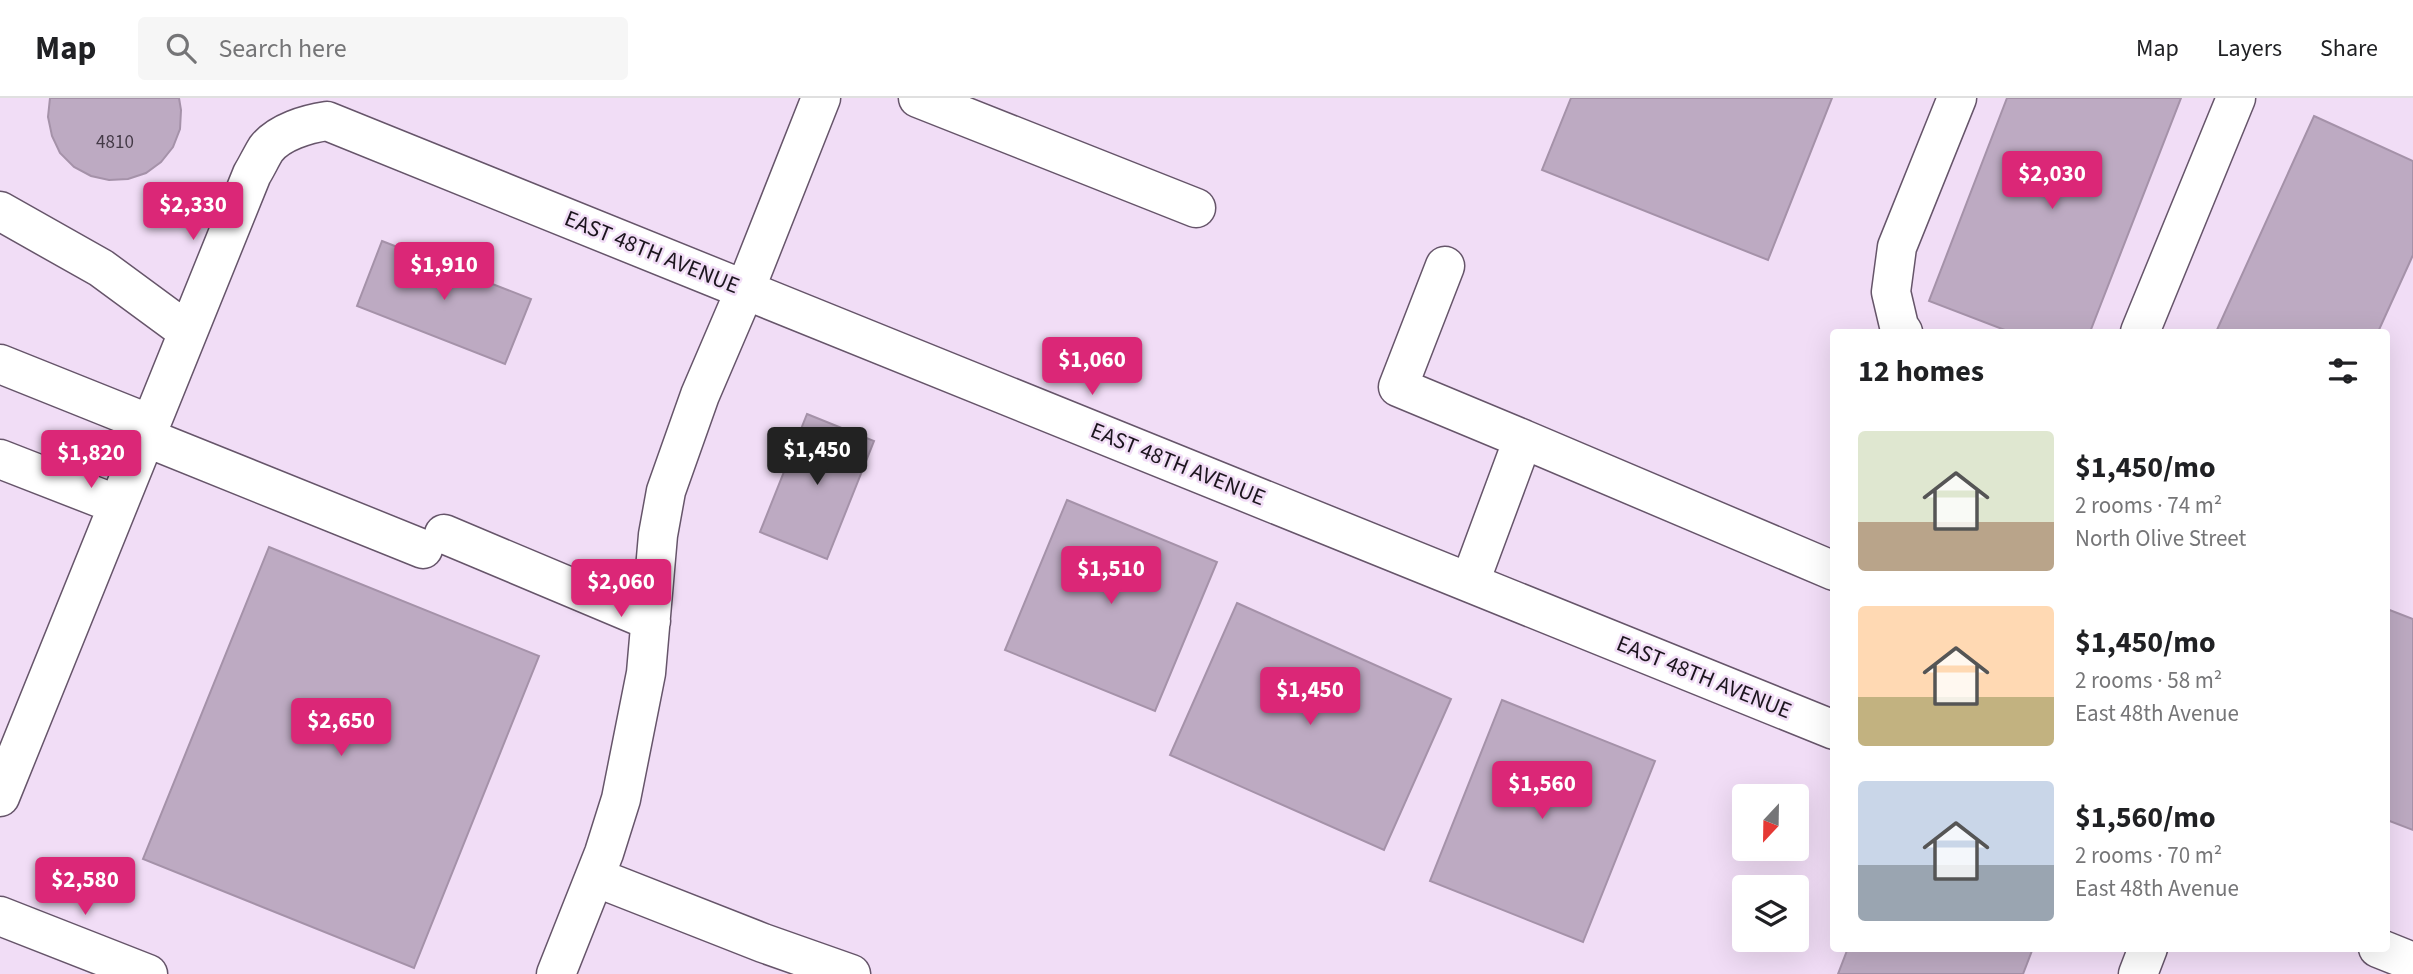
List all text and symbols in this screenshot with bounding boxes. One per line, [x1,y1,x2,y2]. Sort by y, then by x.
search box [138,17,628,80]
text: Map [35,25,96,72]
icon: search [162,29,200,67]
text: Search here [218,30,347,67]
text: Map [2136,31,2179,66]
text: Layers [2217,31,2282,66]
text: Share [2320,31,2378,66]
house number: 4810 [96,129,134,156]
pin: $2,030 [1995,152,2109,211]
text: $2,030 [2018,157,2086,190]
pin: $2,330 [136,183,250,242]
text: $2,330 [159,188,227,221]
street label: EAST 48TH AVENUE [560,202,744,302]
pin: $1,910 [387,242,501,302]
text: $1,910 [410,248,478,281]
pin: $1,060 [1035,338,1149,397]
text: $1,060 [1058,343,1126,376]
text: 12 homes [1858,350,1984,393]
icon: filters [2324,352,2362,390]
street label: EAST 48TH AVENUE [1086,414,1270,514]
pin: $1,450 [760,428,874,487]
pin: $1,820 [34,430,148,490]
text: $1,450 [783,433,851,466]
text: $1,820 [57,436,125,469]
text: $1,450/mo [2075,446,2216,489]
icon: home [1914,459,1998,543]
text: 2 rooms · 74 m² [2075,489,2222,522]
text: North Olive Street [2075,522,2246,555]
pin: $1,510 [1054,546,1168,606]
text: $1,510 [1077,552,1145,585]
pin: $2,060 [564,560,678,619]
text: $2,060 [587,565,655,598]
text: $1,450/mo [2075,621,2216,664]
street label: EAST 48TH AVENUE [1612,627,1796,727]
icon: home [1914,634,1998,718]
text: 2 rooms · 58 m² [2075,664,2222,697]
pin: $1,450 [1253,668,1367,727]
text: $1,450 [1276,673,1344,706]
text: East 48th Avenue [2075,697,2239,730]
pin: $2,650 [284,698,398,758]
text: $2,650 [307,704,375,737]
pin: $1,560 [1485,762,1599,821]
text: $1,560 [1508,767,1576,800]
north arrow [1732,784,1810,861]
map controls [1732,784,1809,952]
text: $1,560/mo [2075,796,2216,839]
icon: home [1914,809,1998,893]
text: 2 rooms · 70 m² [2075,839,2222,872]
pin: $2,580 [28,858,142,917]
text: $2,580 [51,863,119,896]
text: East 48th Avenue [2075,872,2239,905]
button: layers [1732,875,1809,952]

